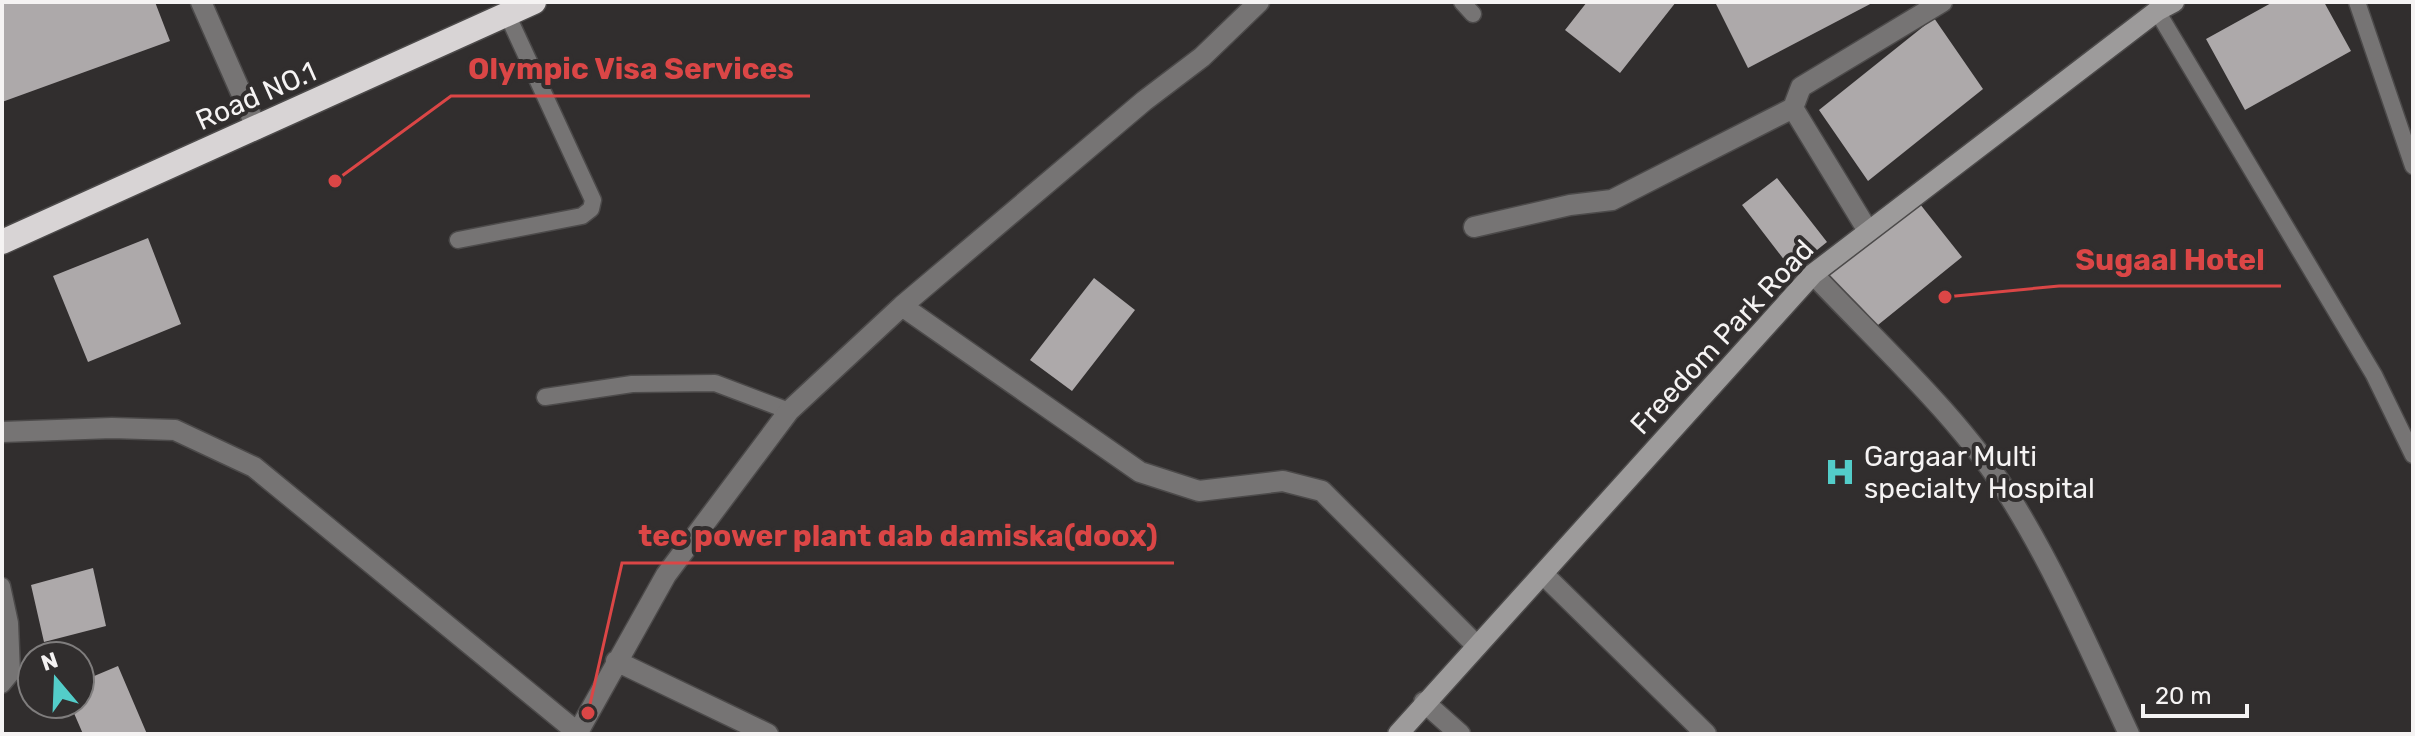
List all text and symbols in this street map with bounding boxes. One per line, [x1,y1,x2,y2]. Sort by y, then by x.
callout: Olympic Visa Services [451,42,810,96]
text: Olympic Visa Services [468,51,794,87]
street label: Road NO.1 [191,55,321,137]
callout: Sugaal Hotel [2059,232,2281,286]
street label: Freedom Park Road [1624,233,1820,441]
text: Sugaal Hotel [2075,242,2265,278]
place label: Gargaar Multi specialty Hospital [1864,440,2095,505]
hospital icon: Gargaar Multi specialty Hospital [1823,455,1857,489]
callout: tec power plant dab damiska(doox) [622,509,1174,563]
text: tec power plant dab damiska(doox) [638,518,1158,554]
north arrow [16,640,96,720]
text: N [38,646,62,677]
scale bar [2143,668,2247,718]
text: 20 m [2155,682,2212,710]

